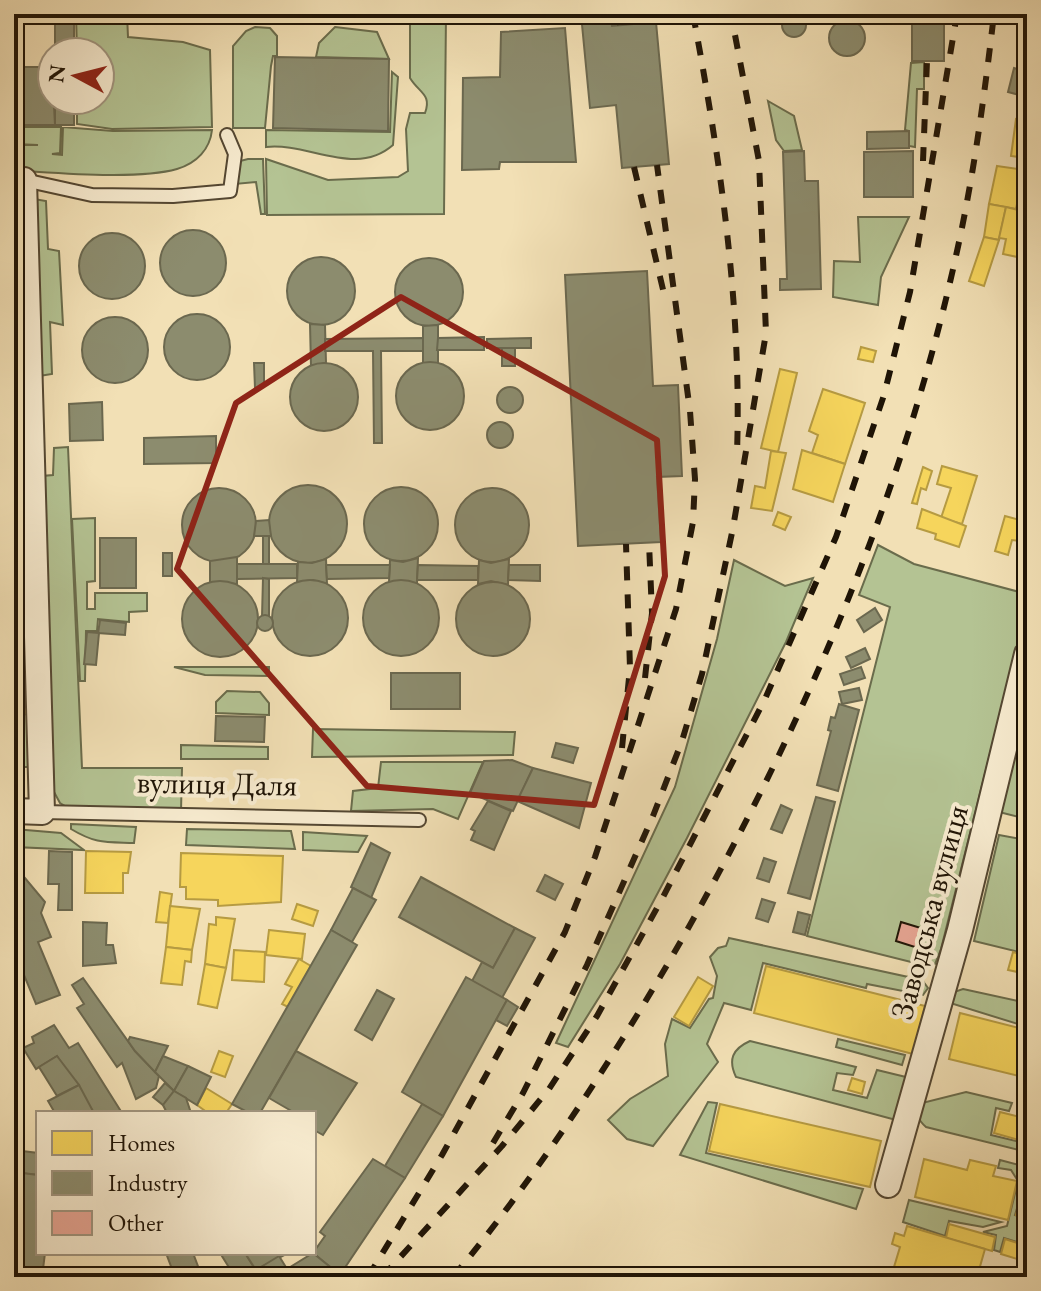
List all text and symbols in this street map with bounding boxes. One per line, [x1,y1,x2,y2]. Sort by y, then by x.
north arrow [36,36,116,116]
text: N [41,63,72,84]
street label: вулиця Даля [136,761,298,805]
street label: Заводська вулиця [880,800,978,1024]
legend [36,1111,316,1255]
text: Homes [108,1127,175,1158]
text: Industry [108,1167,188,1198]
text: Other [108,1207,164,1238]

